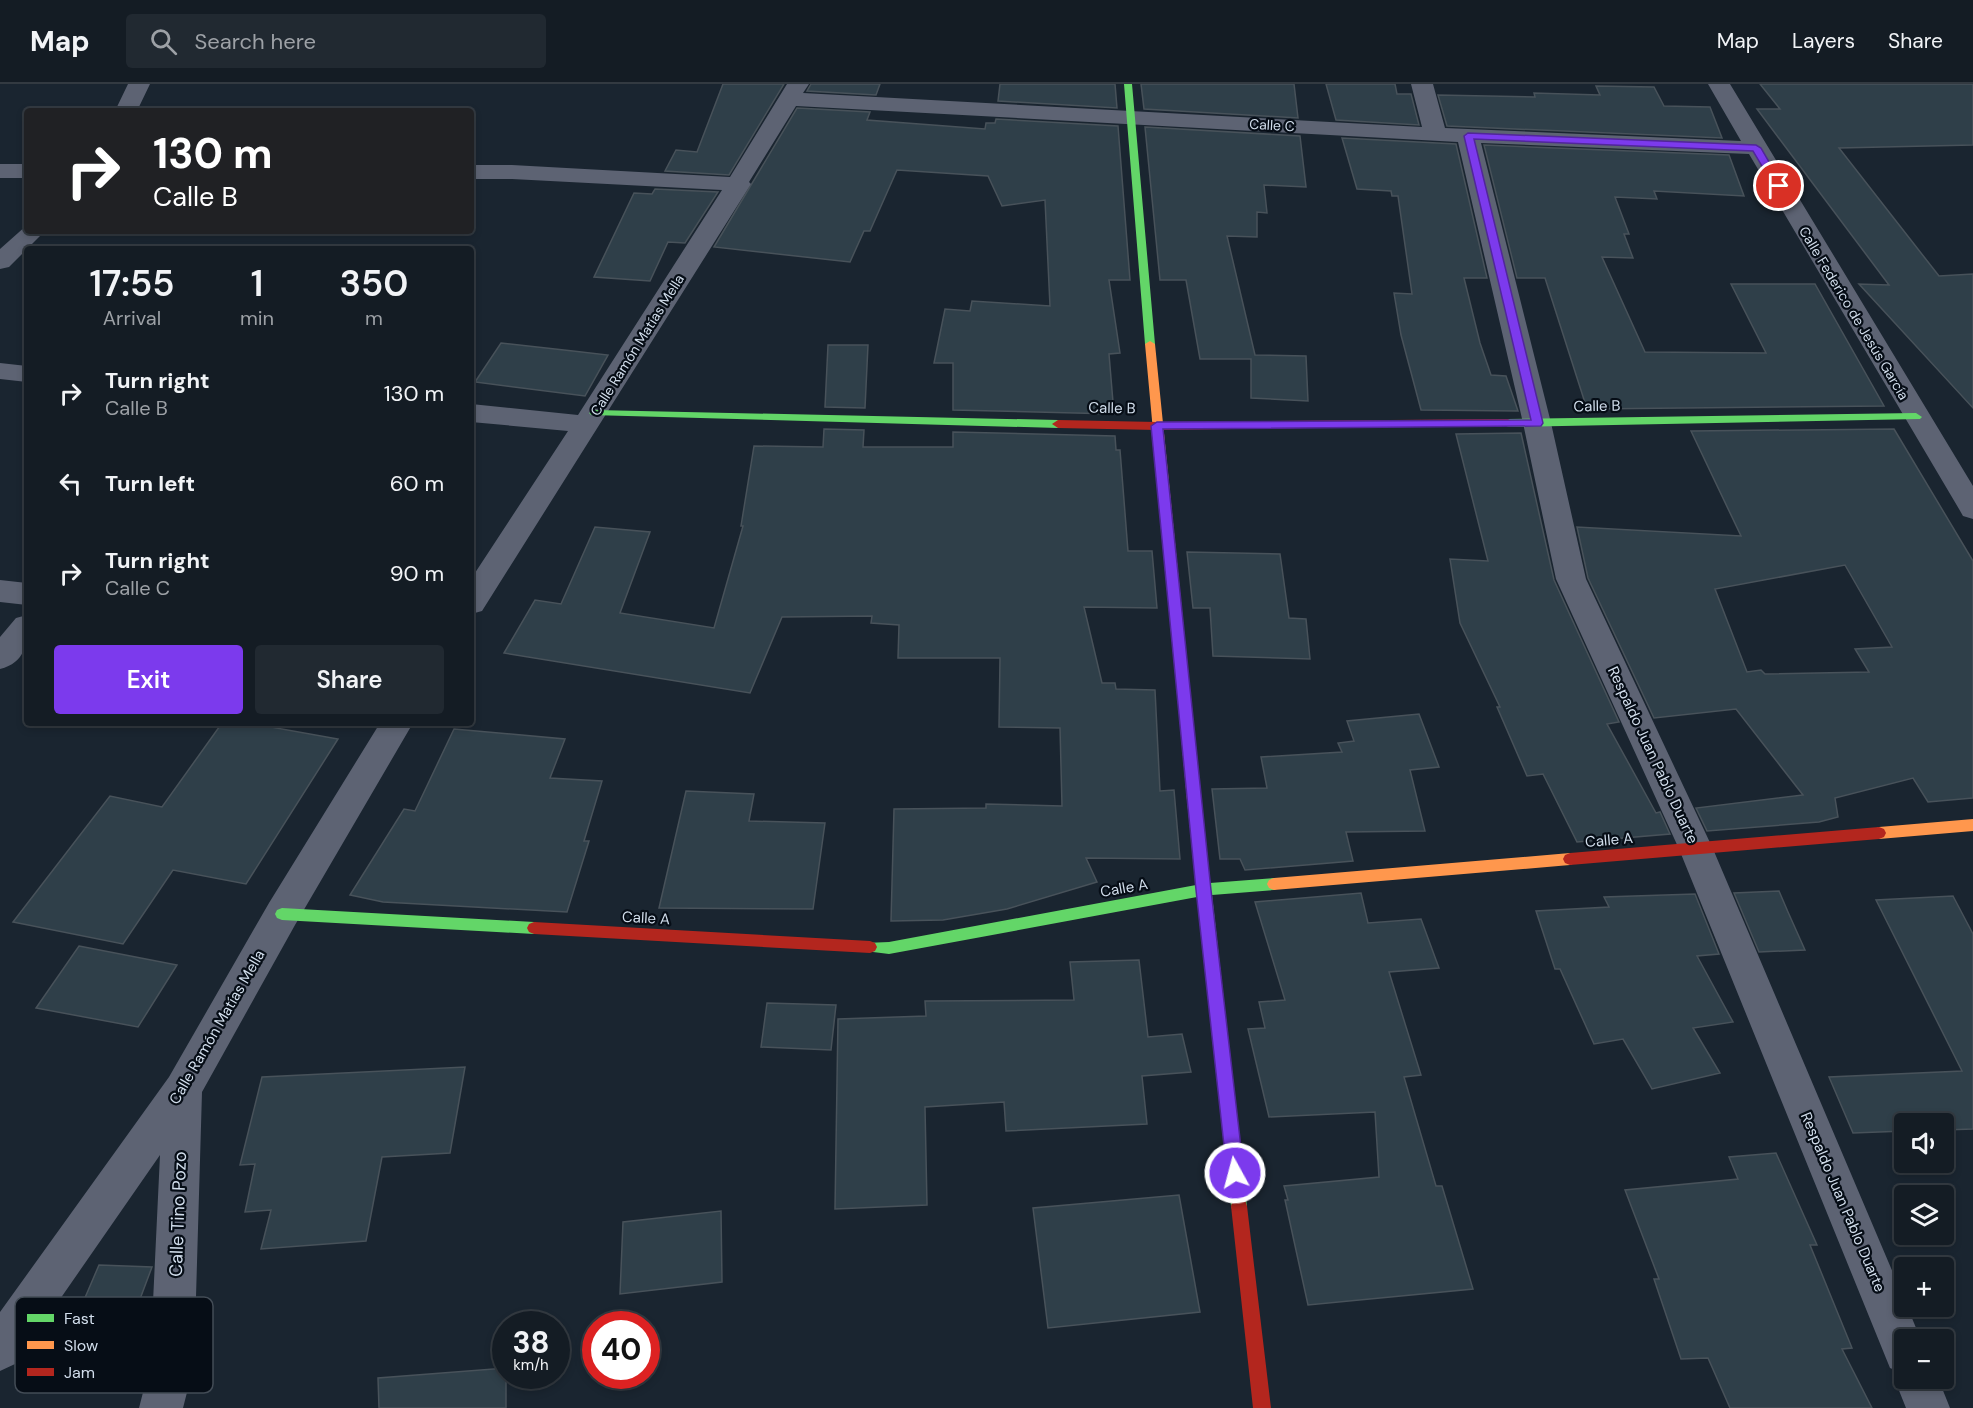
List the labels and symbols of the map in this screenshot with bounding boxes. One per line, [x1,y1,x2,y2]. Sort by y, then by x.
street label: Calle C [1249,115,1295,135]
pin [1753,160,1804,211]
street label: Calle Federico de Jesús García [1795,223,1913,403]
street label: Calle Ramón Matías Mella [586,271,688,419]
street label: Calle B [1573,396,1621,416]
street label: Calle B [1088,398,1136,418]
street label: Respaldo Juan Pablo Duarte [1603,663,1703,847]
street label: Calle A [1584,828,1634,852]
street label: Calle A [1099,874,1149,902]
street label: Calle A [621,907,671,929]
street label: Calle Ramón Matías Mella [165,946,269,1108]
street label: Respaldo Juan Pablo Duarte [1796,1109,1890,1295]
position arrow [1203,1141,1267,1205]
street label: Calle Tino Pozo [164,1151,192,1277]
legend [15,1297,213,1393]
text: Fast [64,1308,95,1329]
speed limit sign: 40 [582,1311,660,1389]
text: Slow [64,1335,98,1356]
text: Jam [64,1362,95,1383]

